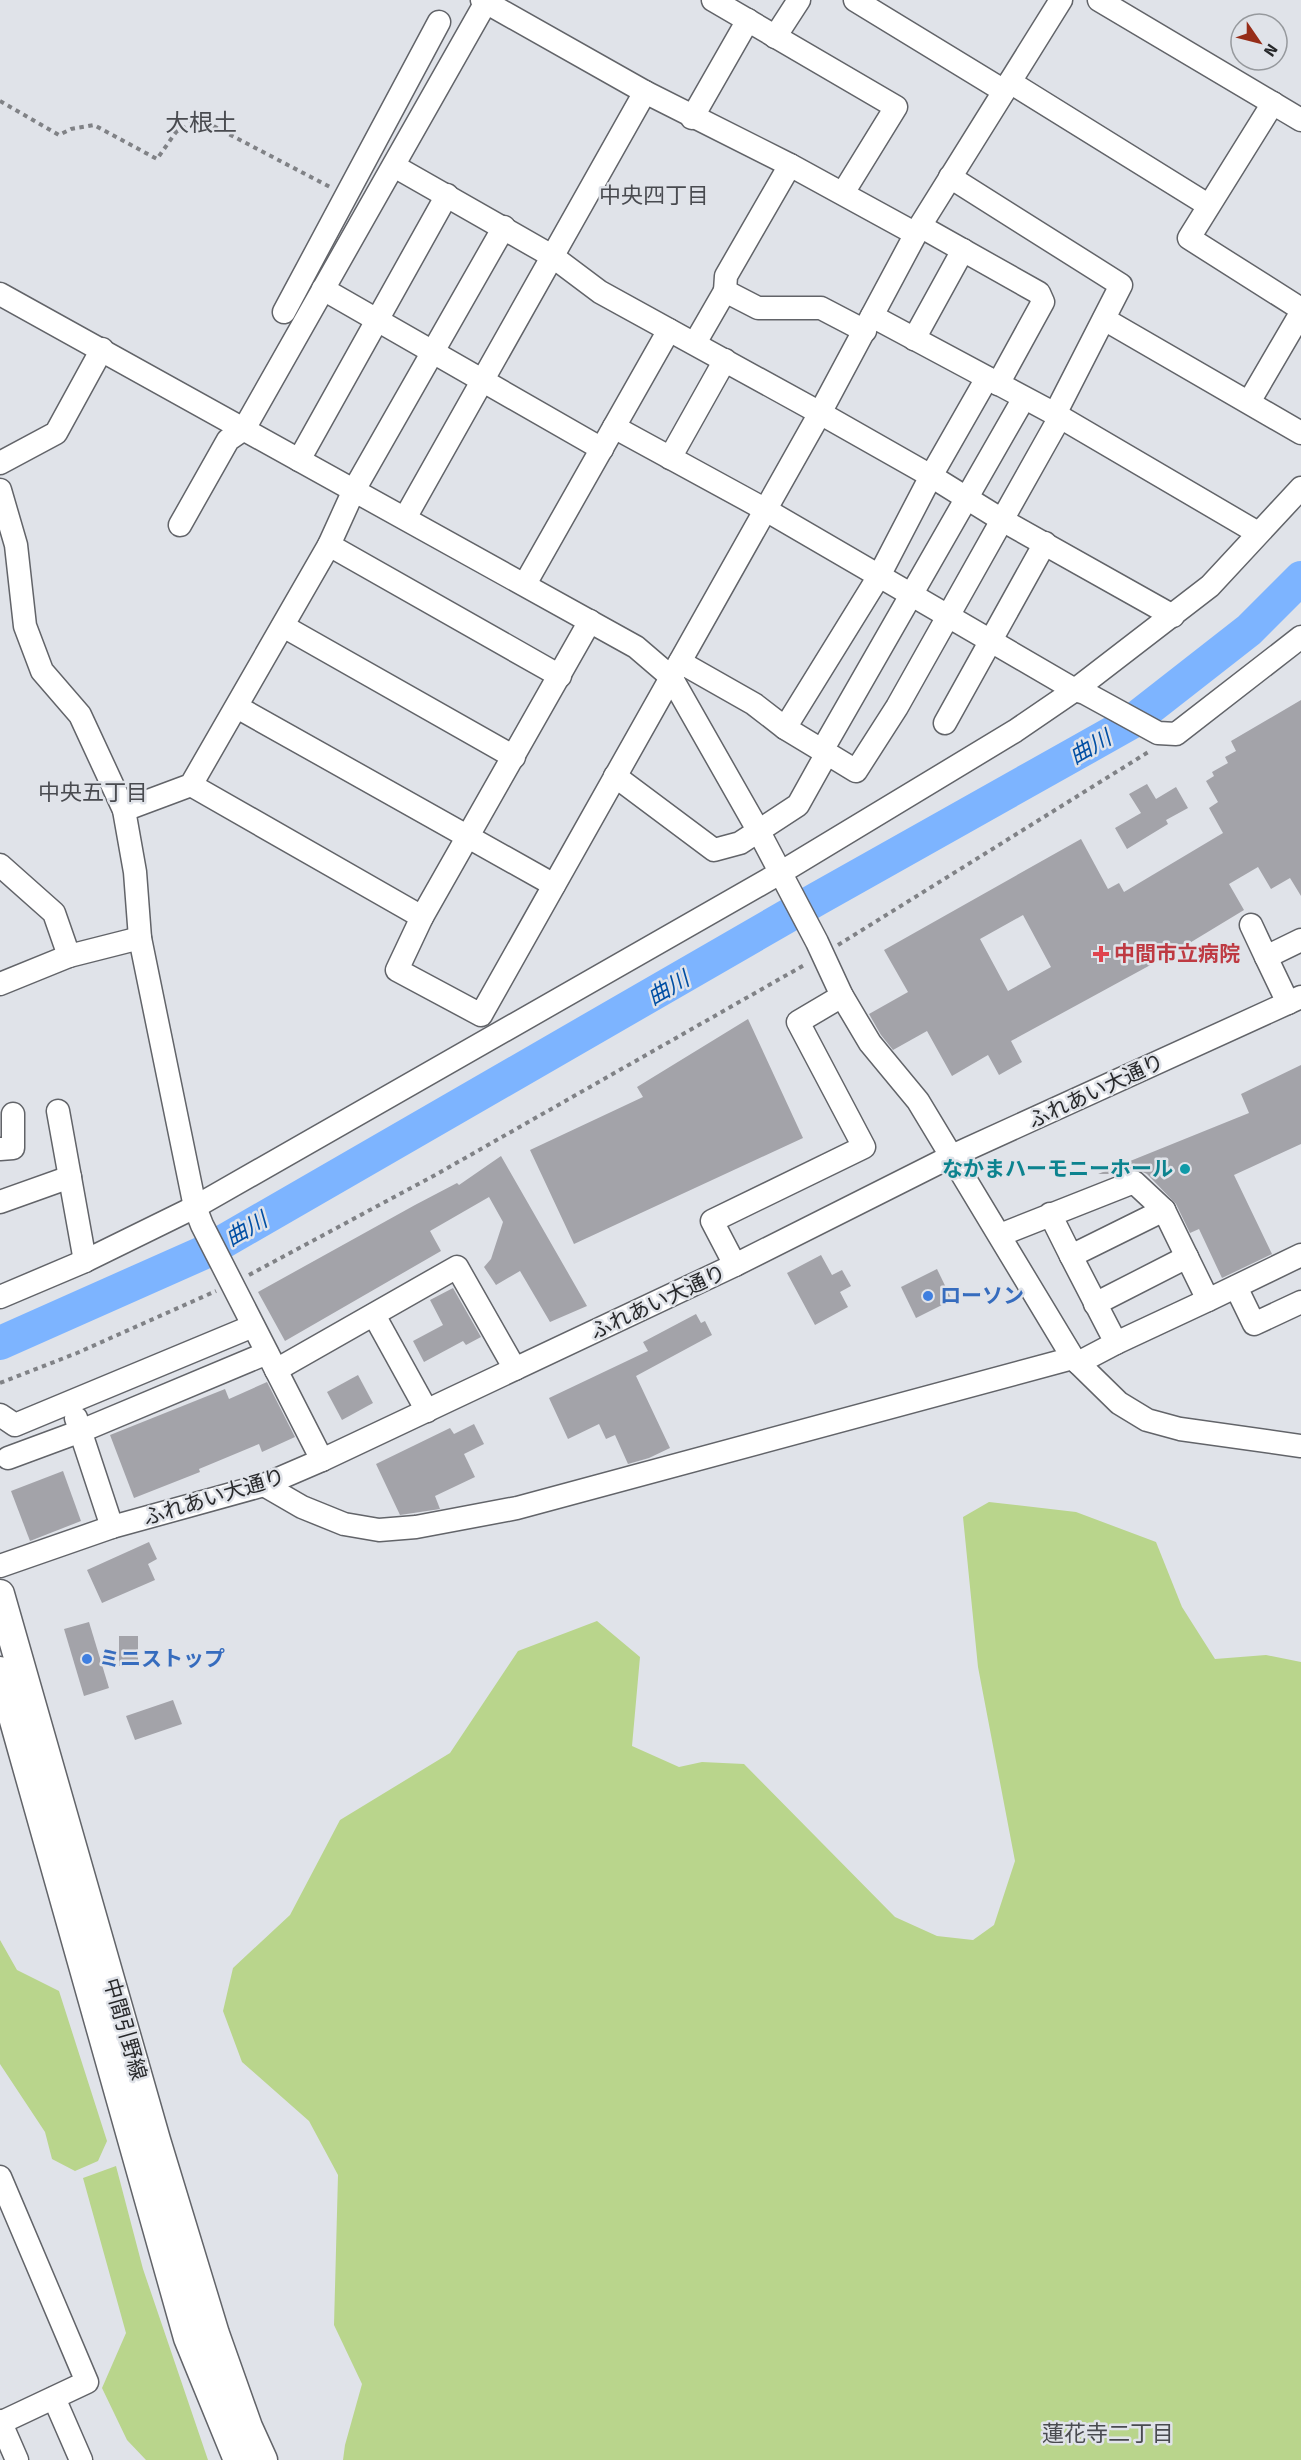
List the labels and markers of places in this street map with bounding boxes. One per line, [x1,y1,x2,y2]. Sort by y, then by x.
place label: 中間市立病院 [1114,941,1240,967]
marker: 中間市立病院 [1092,945,1110,963]
place label: なかまハーモニーホール [942,1156,1173,1182]
marker: なかまハーモニーホール [1178,1162,1192,1176]
place label: ローソン [940,1283,1024,1309]
marker: ローソン [921,1289,935,1303]
place label: ミニストップ [99,1646,225,1672]
marker: ミニストップ [80,1652,94,1666]

